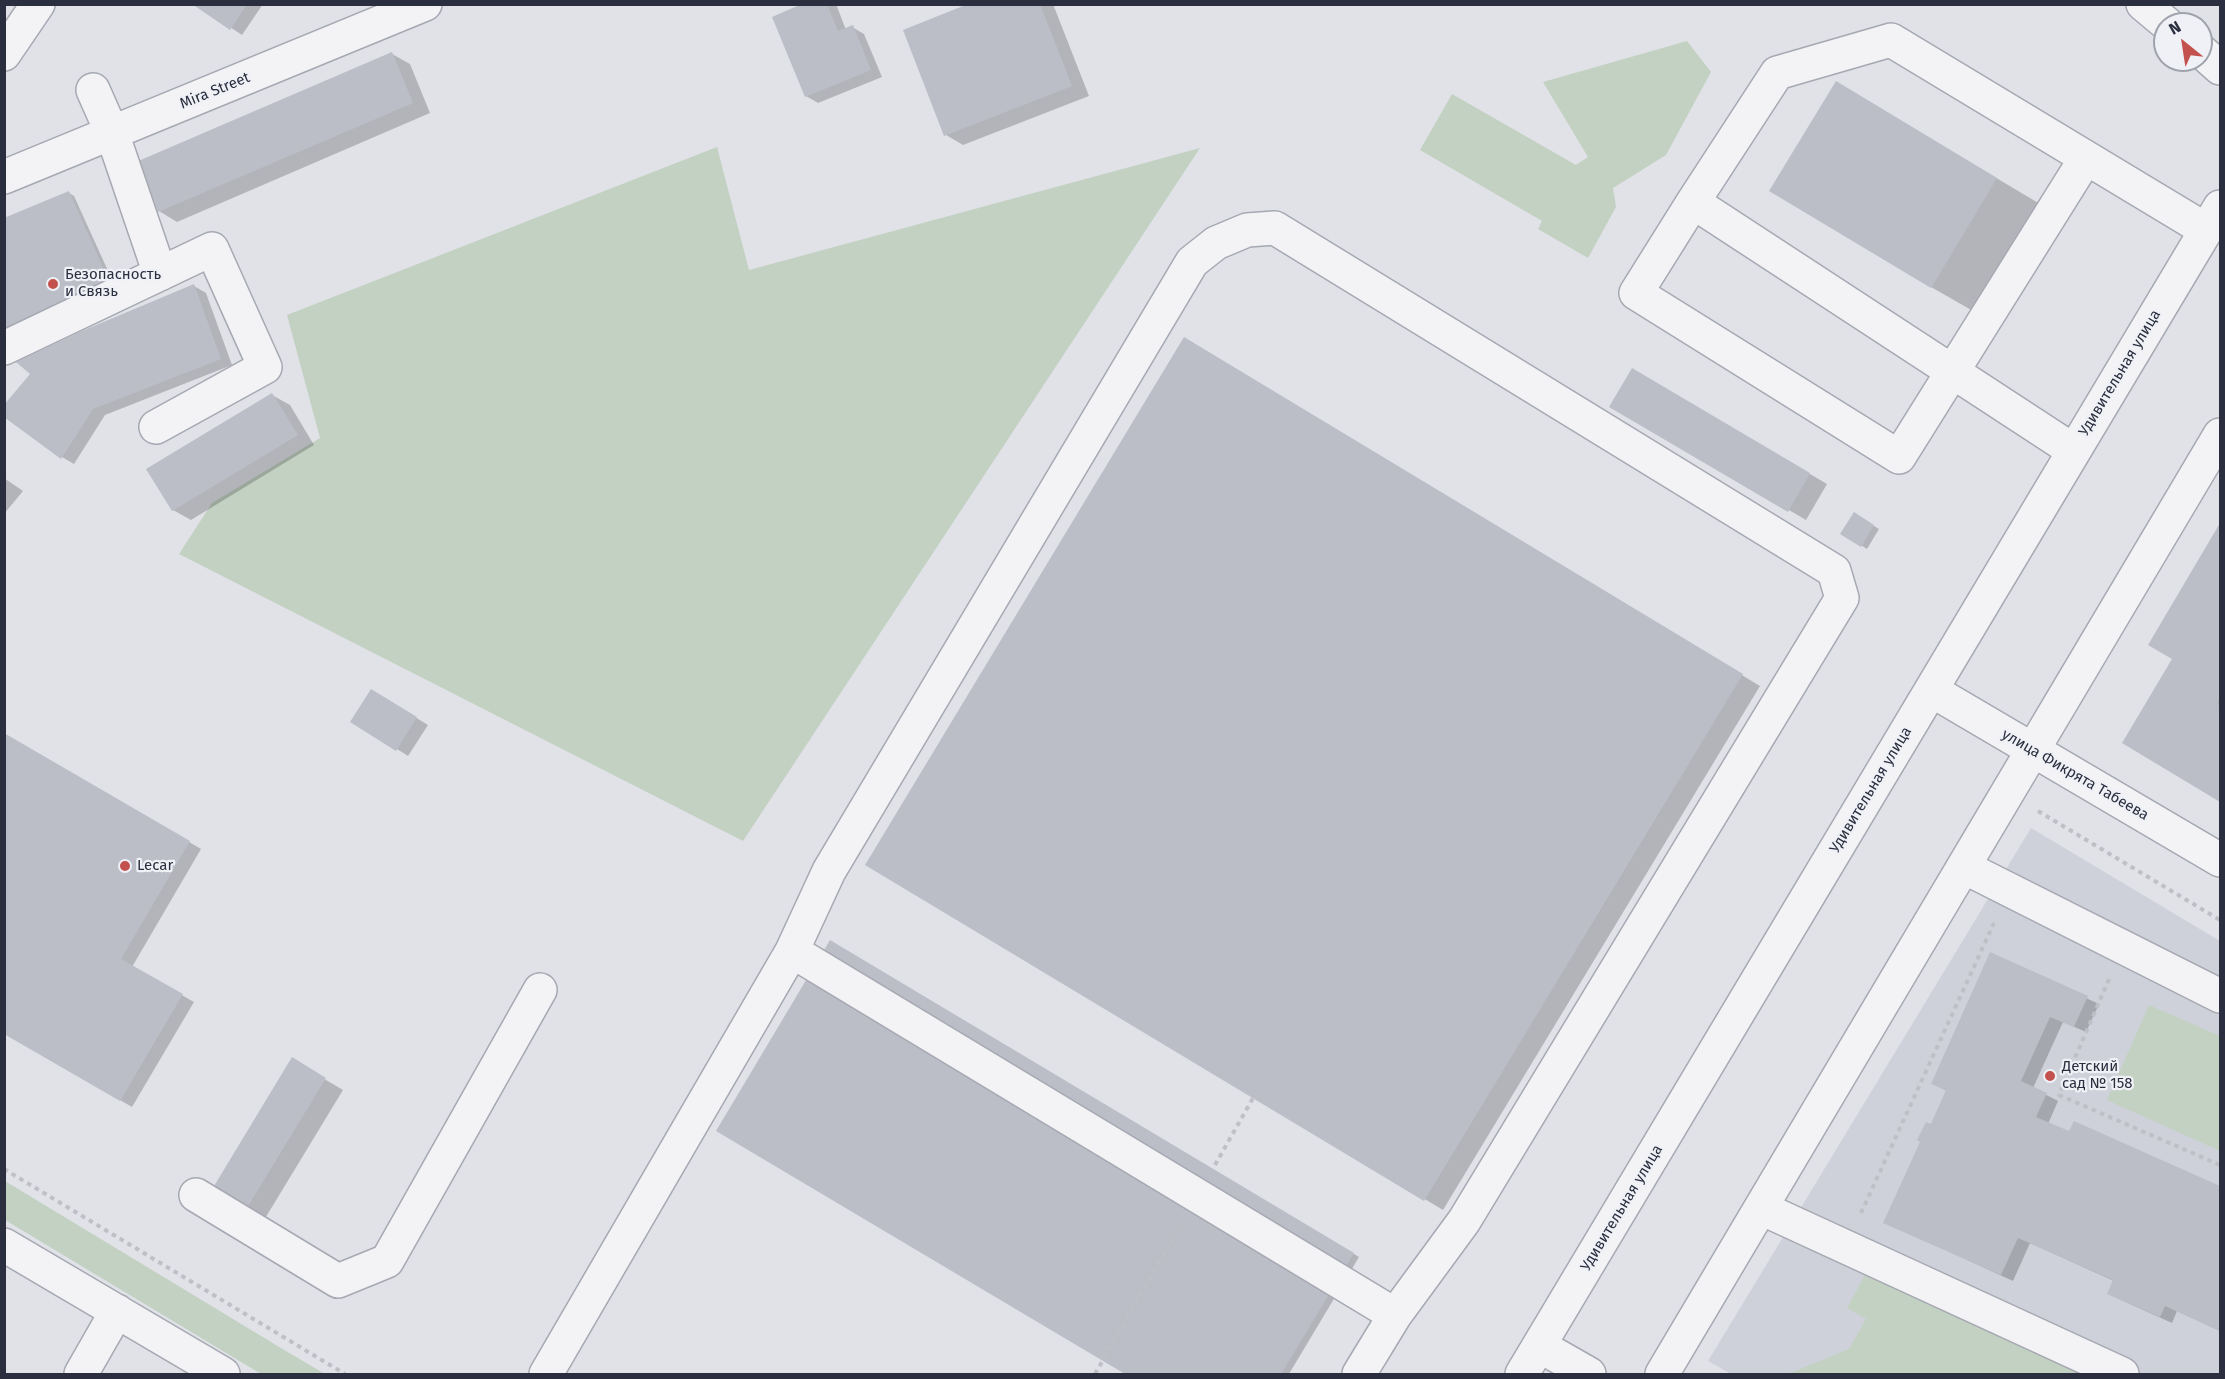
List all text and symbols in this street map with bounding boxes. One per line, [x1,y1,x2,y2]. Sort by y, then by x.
north arrow [2153,12,2213,72]
text: N [2165,17,2184,39]
street label: Mira Street [177,69,253,113]
place label: Безопасность и Связь [65,266,161,301]
marker: Безопасность и Связь [46,277,60,291]
street label: Удивительная улица [2075,307,2165,439]
street label: Удивительная улица [1826,724,1916,856]
street label: улица Фикрята Табеева [1998,725,2152,825]
place label: Lecar [137,857,173,875]
marker: Lecar [118,859,132,873]
place label: Детский сад № 158 [2062,1058,2133,1093]
marker: Детский сад № 158 [2043,1069,2057,1083]
street label: Удивительная улица [1577,1142,1667,1274]

